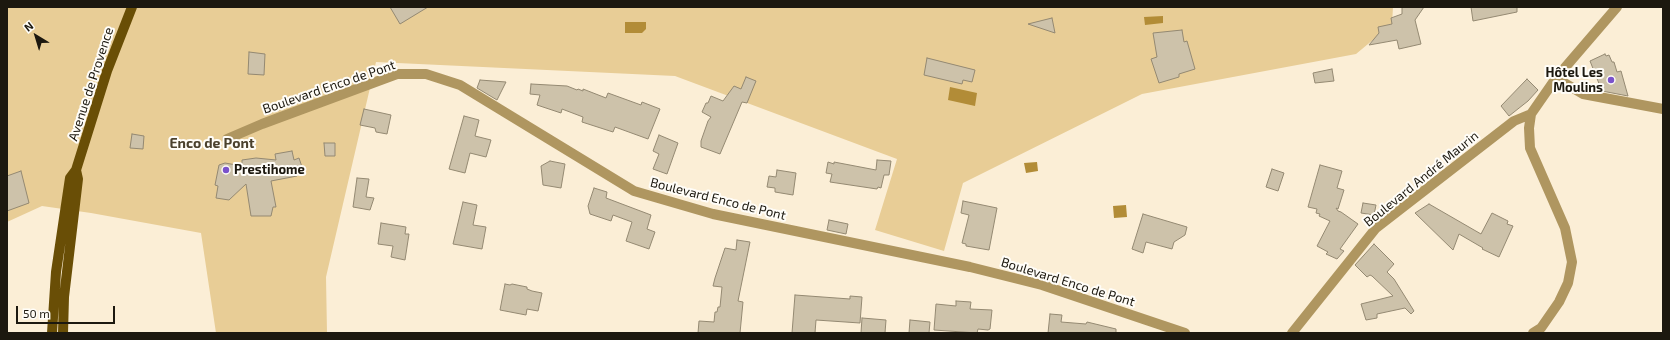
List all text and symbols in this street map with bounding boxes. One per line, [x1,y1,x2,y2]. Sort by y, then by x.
north arrow [16,16,56,56]
text: N [21,19,35,34]
street label: Avenue de Provence [65,25,117,143]
street label: Boulevard Enco de Pont [261,57,397,117]
place label: Hôtel Les Moulins [1545,65,1603,96]
marker: Hôtel Les Moulins [1606,75,1616,85]
street label: Boulevard André Maurin [1361,128,1481,230]
district label: Enco de Pont [169,135,255,151]
place label: Prestihome [234,162,305,178]
marker: Prestihome [221,165,231,175]
street label: Boulevard Enco de Pont [649,175,787,223]
street label: Boulevard Enco de Pont [999,254,1137,310]
scale bar [18,298,117,324]
text: 50 m [23,306,50,320]

